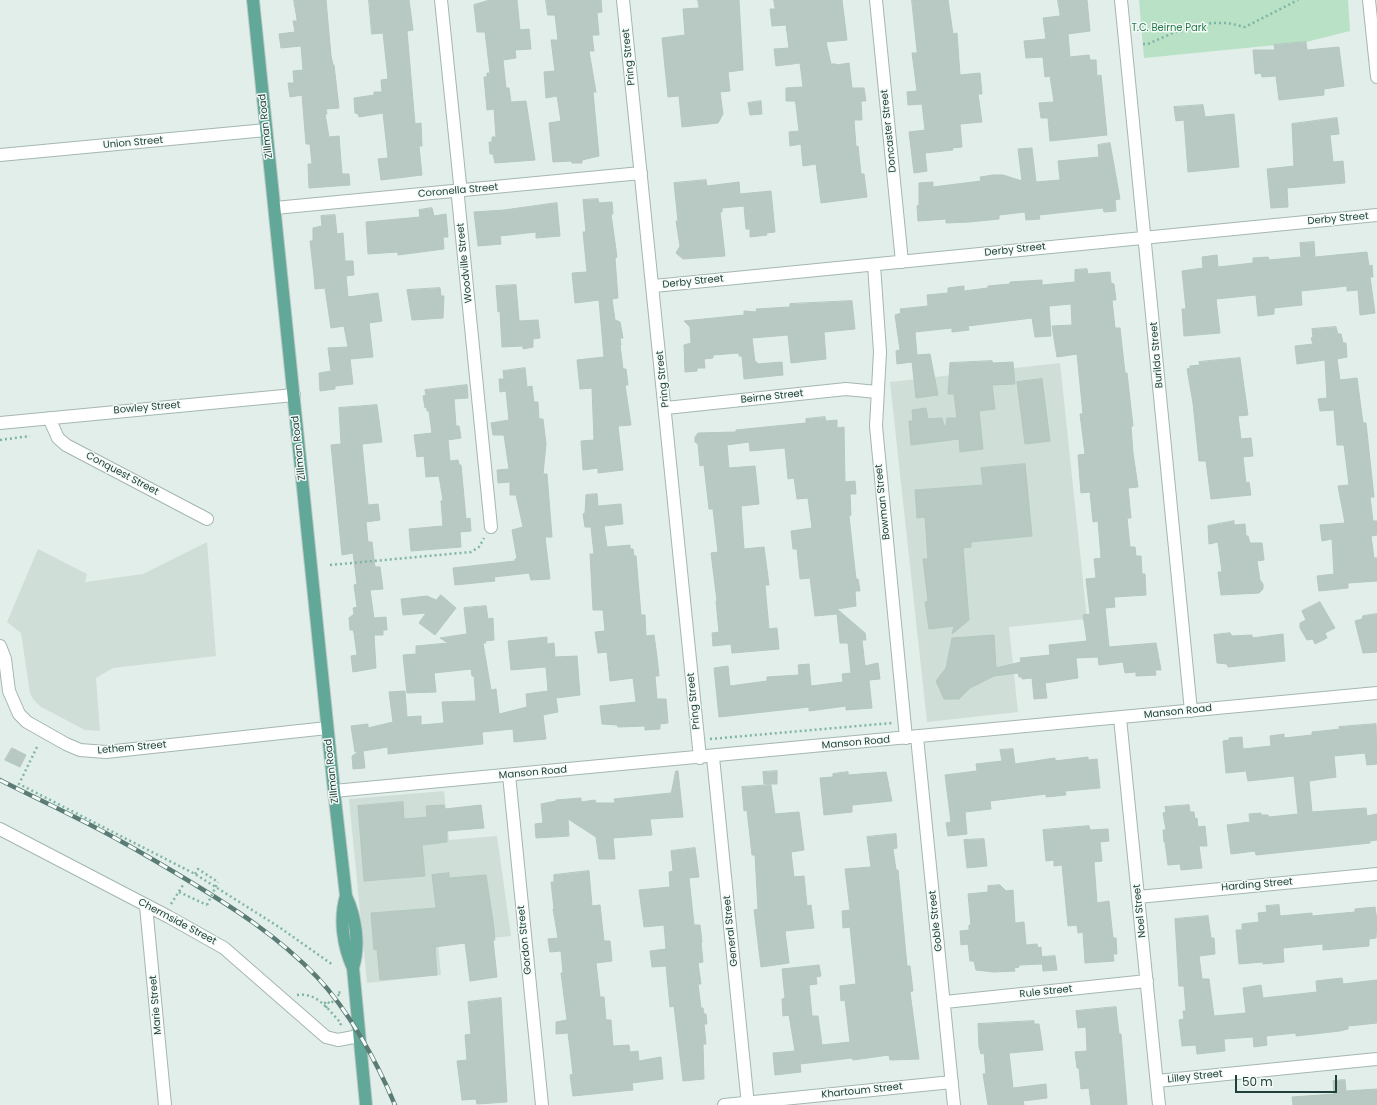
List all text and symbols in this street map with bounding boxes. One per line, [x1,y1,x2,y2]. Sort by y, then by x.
park label: T.C. Beirne Park [1131,22,1207,34]
street label: Pring Street [620,28,638,86]
street label: Doncaster Street [879,89,899,173]
street label: Zillman Road [257,93,275,159]
street label: Union Street [102,134,164,152]
street label: Coronella Street [417,182,499,200]
street label: Derby Street [1307,210,1369,228]
street label: Woodville Street [455,222,475,304]
street label: Derby Street [984,241,1046,259]
street label: Derby Street [662,273,724,291]
street label: Burilda Street [1148,321,1166,389]
street label: Pring Street [654,350,672,408]
street label: Beirne Street [740,388,804,406]
street label: Bowley Street [113,399,181,417]
street label: Zillman Road [290,415,308,481]
street label: Conquest Street [84,450,160,498]
street label: Bowman Street [873,464,893,540]
street label: Pring Street [685,672,703,730]
street label: Manson Road [1143,702,1213,722]
street label: Manson Road [821,734,891,752]
street label: Zillman Road [323,738,341,804]
street label: Lethem Street [97,739,167,757]
street label: Manson Road [498,764,568,782]
street label: Harding Street [1221,876,1293,894]
street label: Noel Street [1131,884,1149,938]
street label: Goble Street [927,890,945,952]
street label: General Street [721,895,741,967]
street label: Chermside Street [136,896,218,948]
street label: Gordon Street [515,905,535,975]
street label: Marie Street [147,975,165,1035]
street label: Rule Street [1019,983,1073,1001]
scale bar [1237,1067,1339,1093]
street label: Lilley Street [1167,1068,1223,1086]
text: 50 m [1242,1073,1273,1090]
street label: Khartoum Street [821,1081,903,1101]

